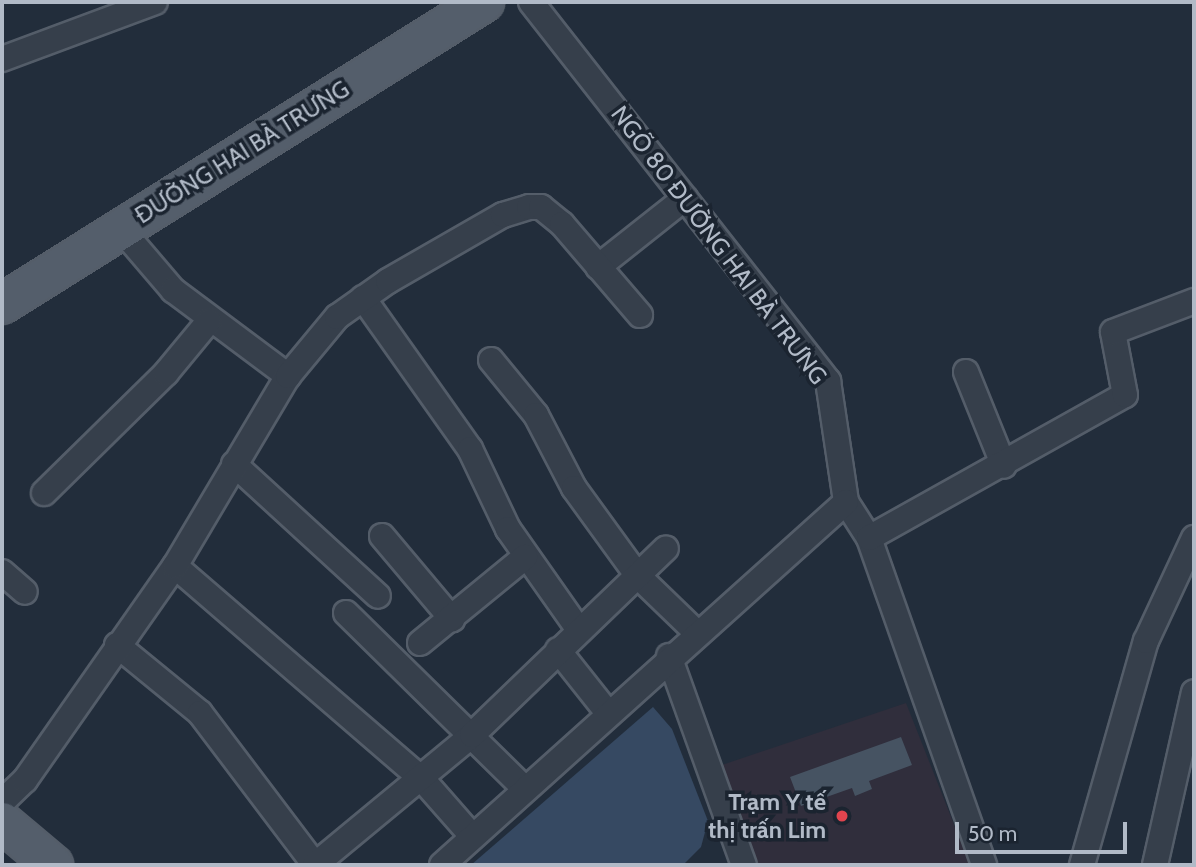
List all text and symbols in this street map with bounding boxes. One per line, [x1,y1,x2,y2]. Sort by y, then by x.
street label: ĐƯỜNG HAI BÀ TRƯNG [130,74,354,230]
street label: NGÕ 80 ĐƯỜNG HAI BÀ TRƯNG [605,100,833,390]
place label: Trạm Y tế thị trấn Lim [708,788,826,844]
marker: Trạm Y tế thị trấn Lim [832,806,852,826]
scale bar [958,808,1130,852]
text: 50 m [968,821,1017,846]

